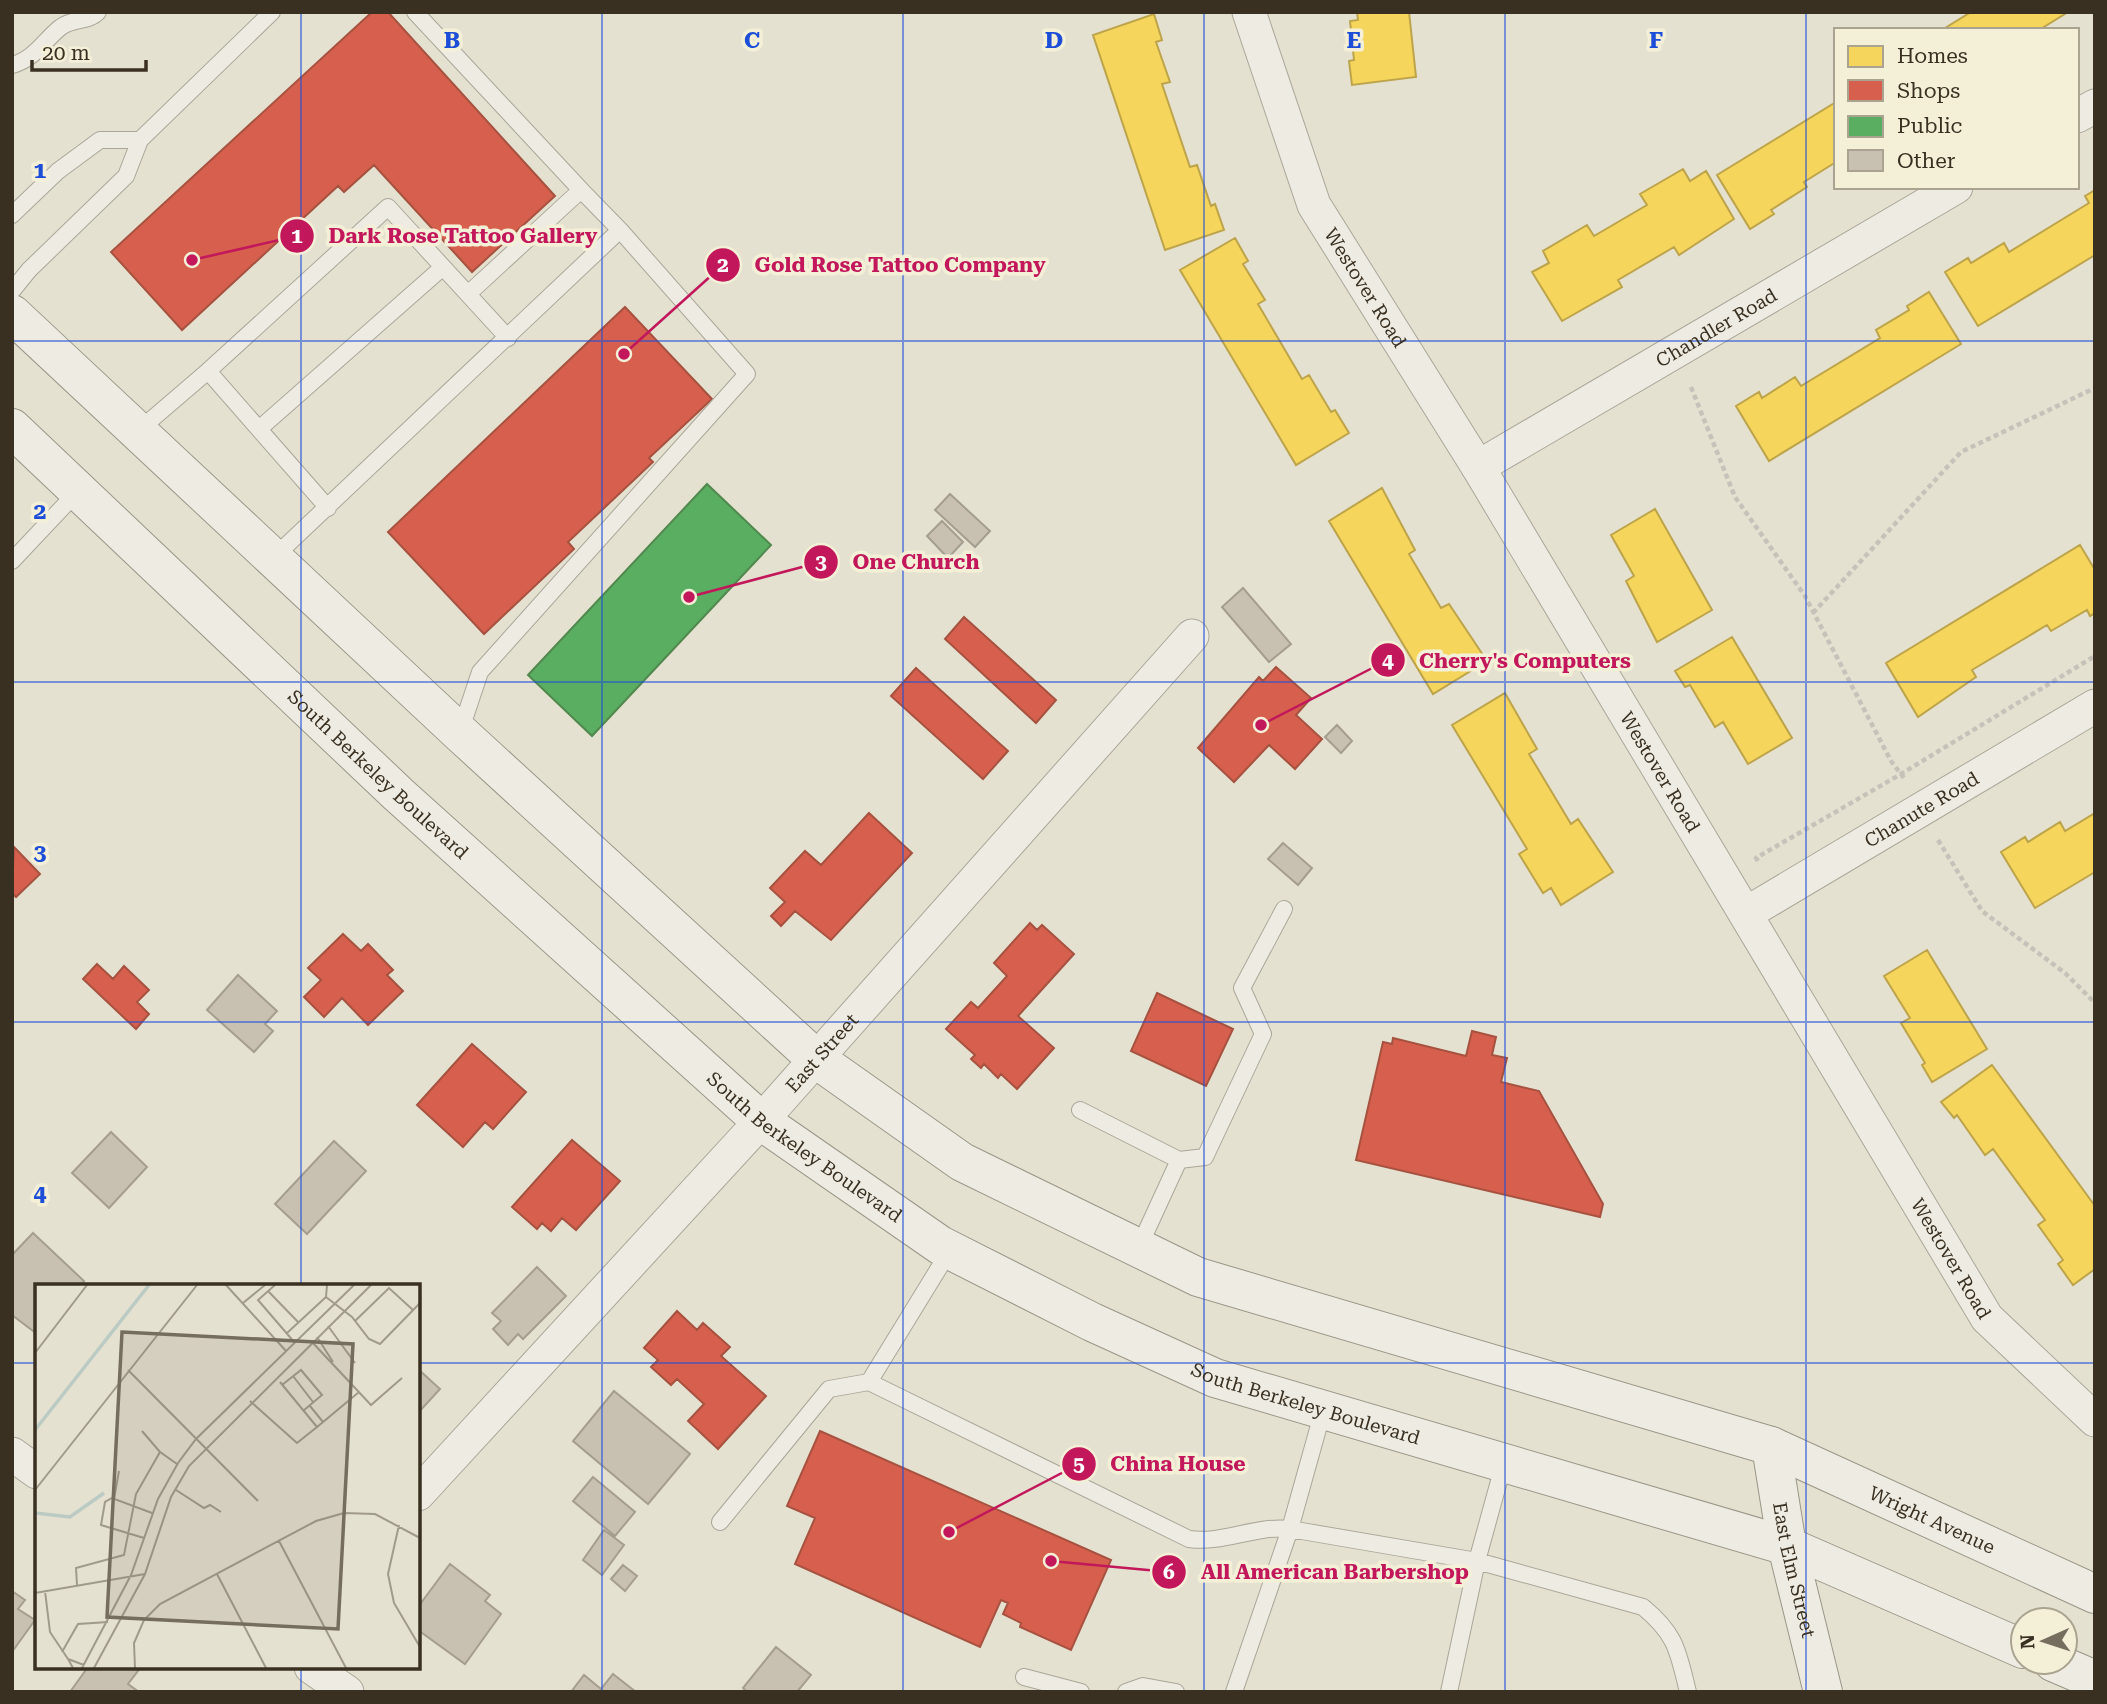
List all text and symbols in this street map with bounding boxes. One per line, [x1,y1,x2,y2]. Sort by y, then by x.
text: B [444,27,460,54]
text: C [744,27,760,54]
text: D [1045,27,1063,54]
text: E [1347,27,1361,54]
text: F [1649,27,1663,54]
scale bar [32,28,145,72]
legend [1834,28,2079,189]
text: 20 m [42,41,90,65]
text: Homes [1897,44,1968,68]
text: Shops [1897,79,1960,103]
text: Public [1897,114,1963,138]
text: Other [1897,149,1956,173]
text: 1 [34,157,47,184]
callout: Dark Rose Tattoo Gallery [280,215,612,257]
text: 1 [291,224,303,248]
text: Dark Rose Tattoo Gallery [329,224,598,248]
street label: Westover Road [1319,224,1411,352]
callout: Gold Rose Tattoo Company [706,244,1060,286]
text: 2 [717,253,729,277]
text: Gold Rose Tattoo Company [754,253,1046,277]
street label: Chandler Road [1652,284,1781,372]
text: 2 [34,498,46,525]
callout: One Church [803,541,993,583]
text: 3 [815,550,827,574]
text: One Church [853,550,979,574]
callout: Cherry's Computers [1370,639,1645,681]
text: 4 [1382,649,1394,673]
text: Cherry's Computers [1419,649,1631,673]
street label: South Berkeley Boulevard [283,685,473,864]
street label: Westover Road [1615,708,1705,837]
street label: Chanute Road [1860,767,1983,853]
text: 3 [34,839,47,866]
street label: East Street [781,1009,863,1097]
street label: South Berkeley Boulevard [702,1067,907,1227]
text: 4 [34,1180,47,1207]
street label: Westover Road [1906,1194,1996,1323]
inset map [35,1284,420,1669]
street label: South Berkeley Boulevard [1187,1358,1423,1450]
callout: China House [1061,1443,1260,1485]
text: 5 [1073,1452,1085,1476]
text: China House [1110,1452,1246,1476]
street label: Wright Avenue [1865,1481,1999,1559]
street label: East Elm Street [1768,1500,1820,1640]
callout: All American Barbershop [1152,1551,1483,1593]
text: 6 [1163,1560,1175,1584]
text: All American Barbershop [1201,1560,1469,1584]
north arrow [2009,1606,2079,1676]
text: N [2016,1634,2039,1650]

